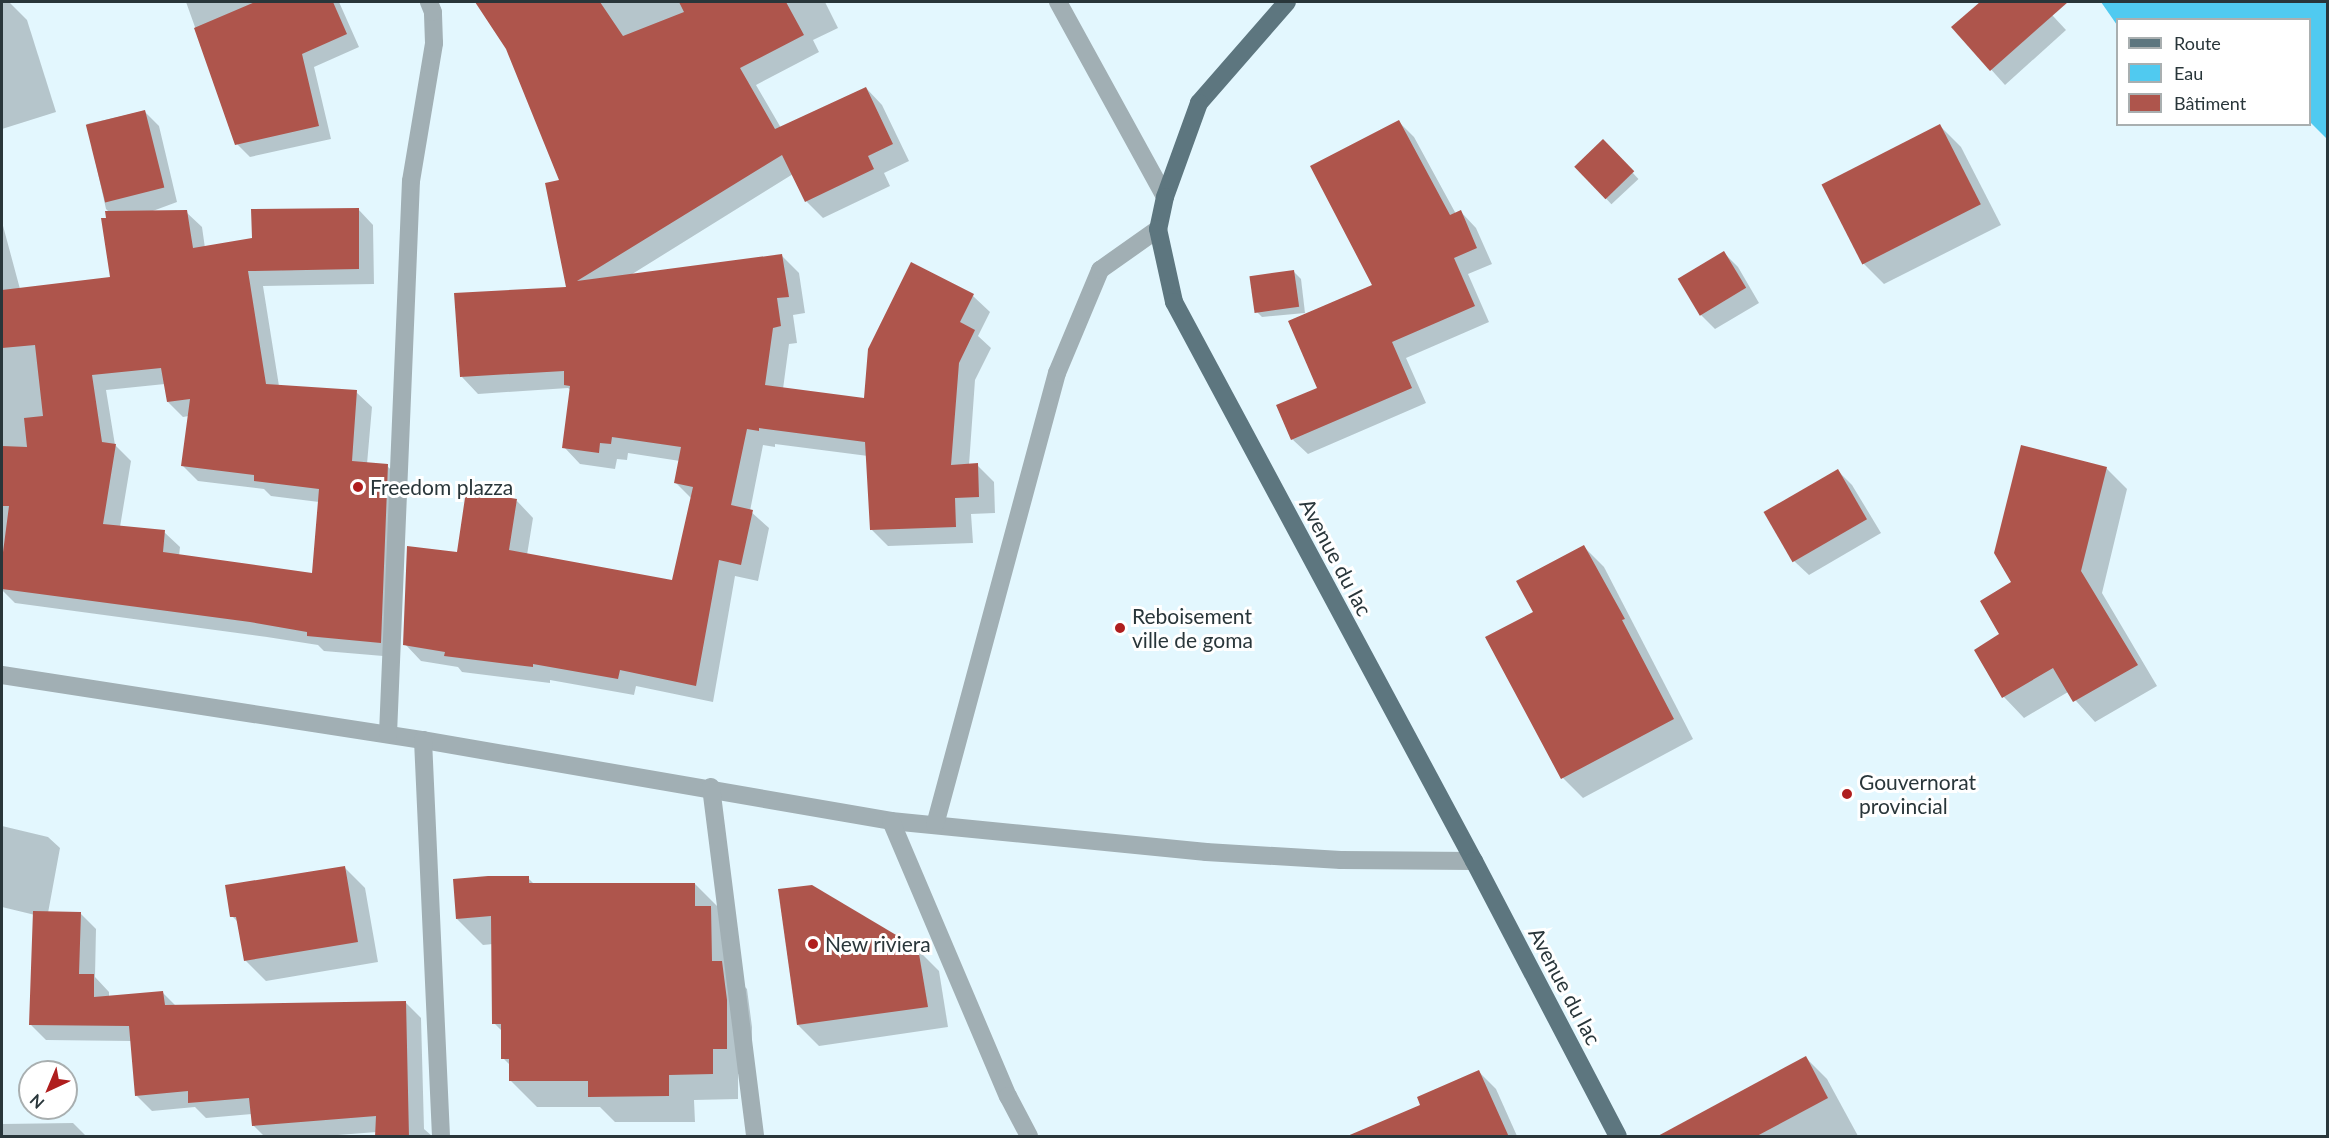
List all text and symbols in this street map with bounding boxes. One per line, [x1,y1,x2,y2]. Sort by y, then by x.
legend [2116,18,2311,126]
text: Route [2174,32,2221,54]
text: Eau [2174,62,2203,84]
text: Bâtiment [2174,92,2246,114]
place label: Freedom plazza [370,474,513,500]
marker: Freedom plazza [351,480,365,494]
street label: Avenue du lac [1295,494,1377,620]
place label: Reboisement ville de goma [1132,603,1253,653]
marker: Reboisement ville de goma [1113,621,1127,635]
place label: Gouvernorat provincial [1859,769,1976,819]
marker: Gouvernorat provincial [1840,787,1854,801]
street label: Avenue du lac [1524,923,1606,1049]
place label: New riviera [825,931,931,957]
marker: New riviera [806,937,820,951]
north arrow [18,1060,78,1120]
text: N [26,1091,48,1113]

